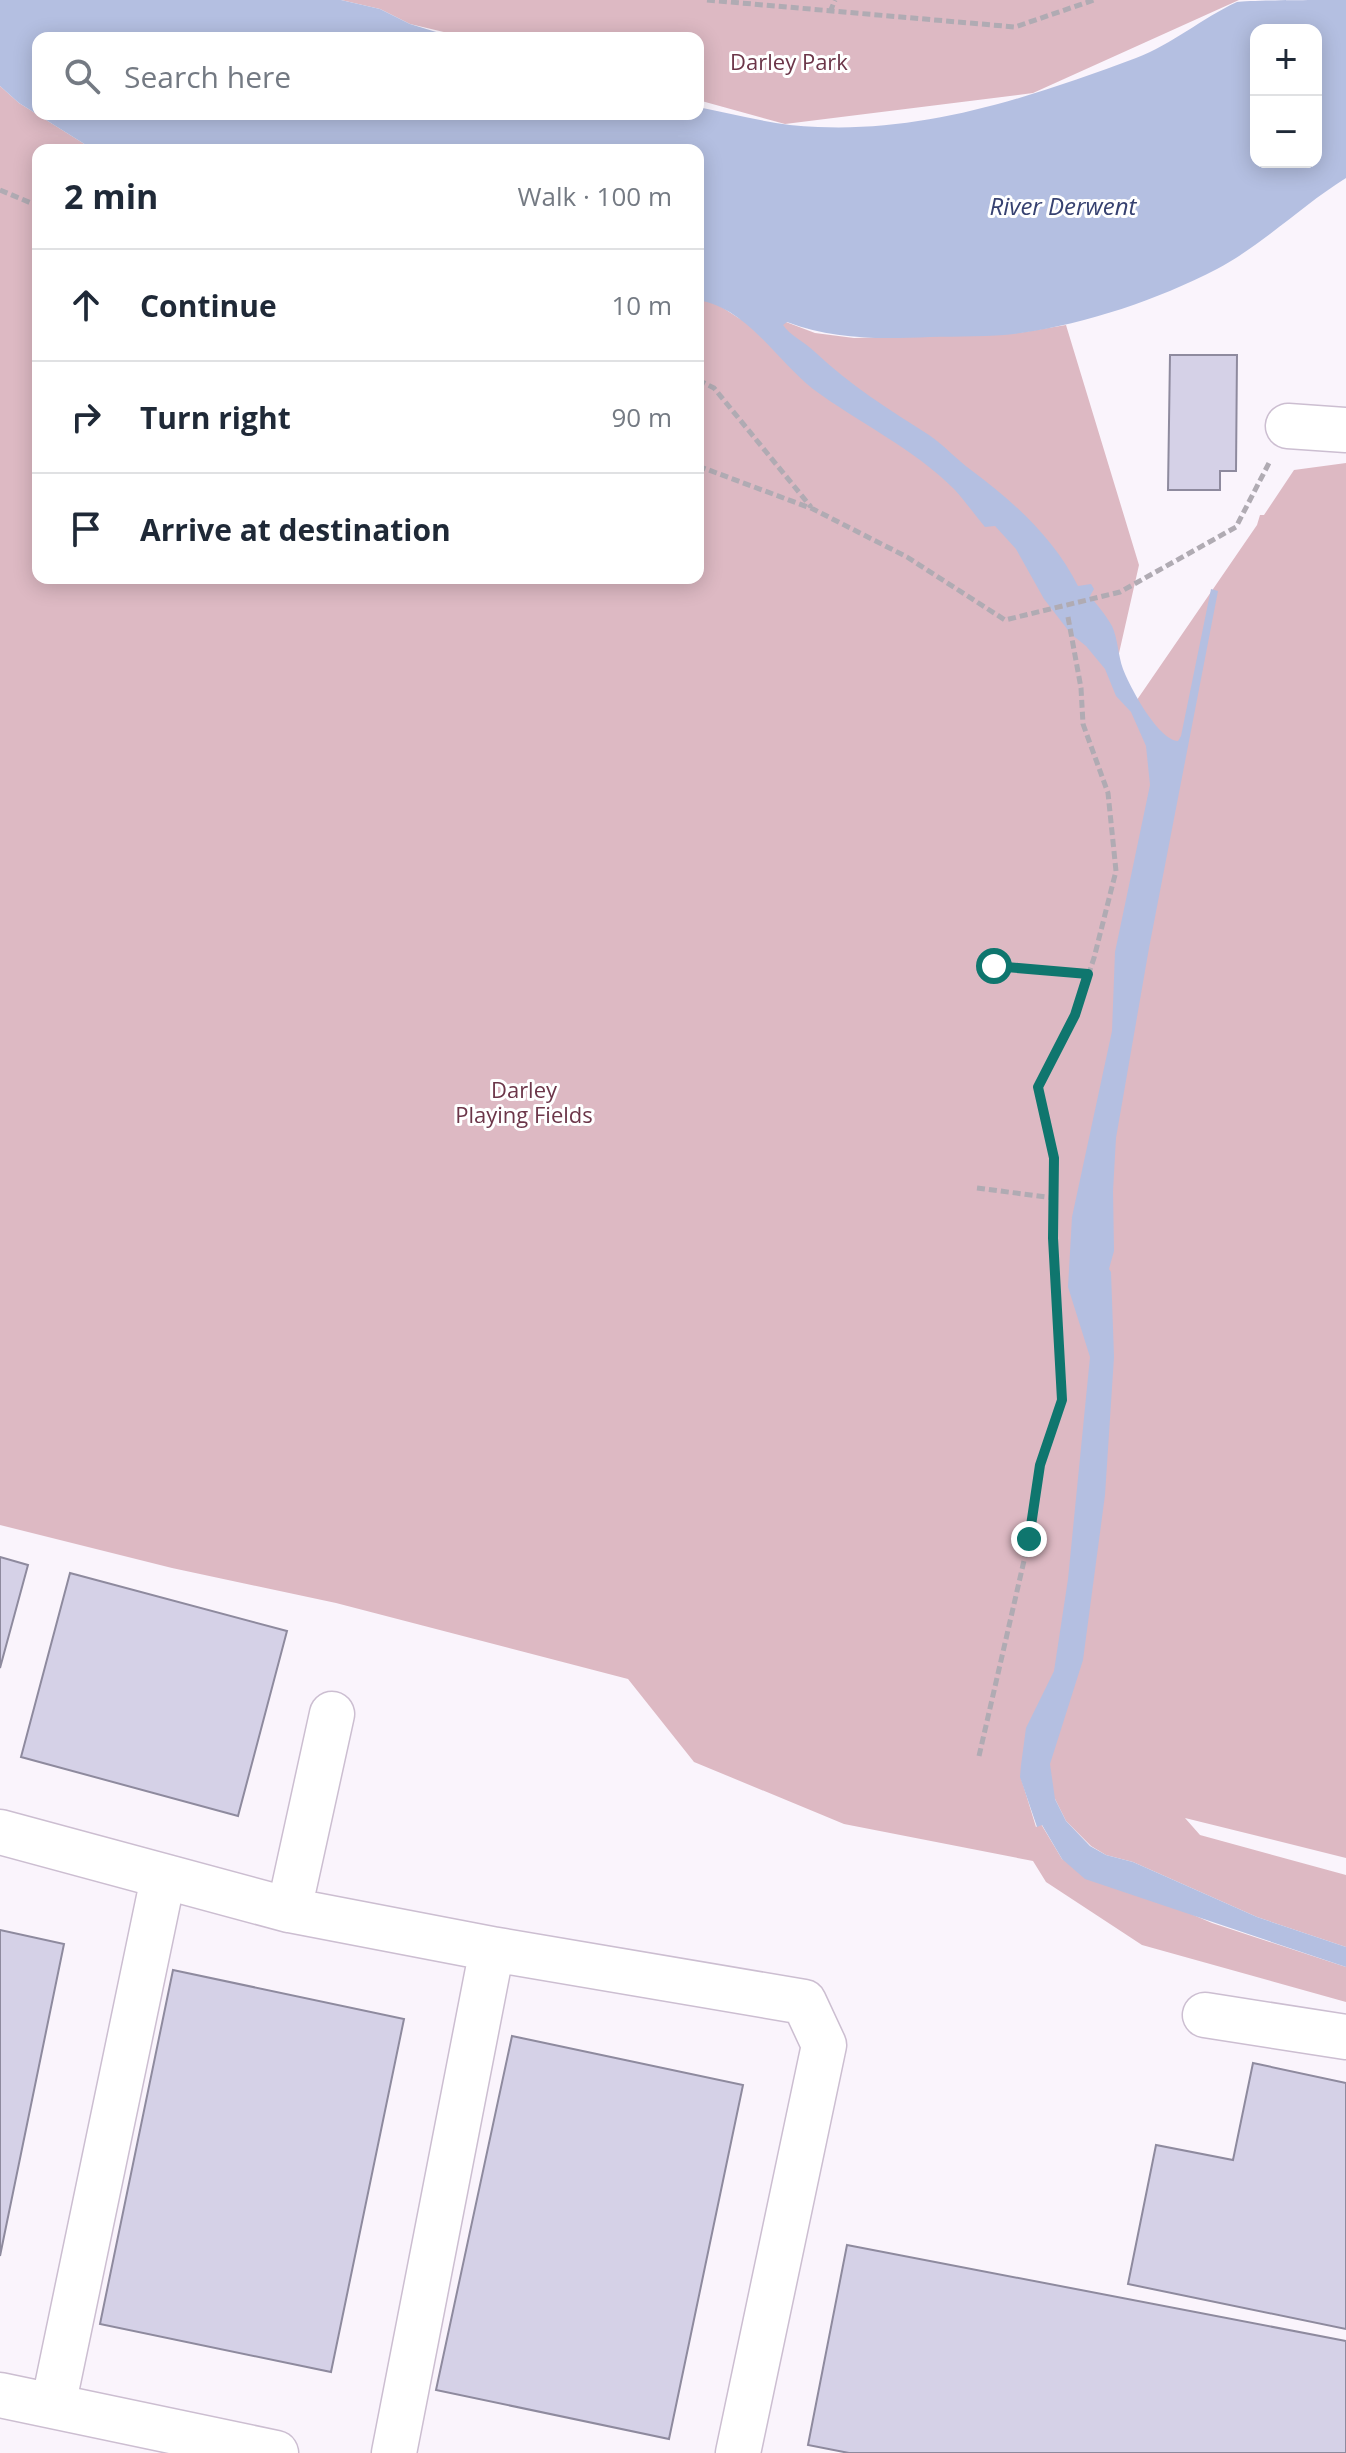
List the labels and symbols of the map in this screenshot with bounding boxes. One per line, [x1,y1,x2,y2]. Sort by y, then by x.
park label: Darley Park [730,46,848,76]
water label: River Derwent [990,189,1138,222]
route start [976,948,1012,984]
park label: Darley Playing Fields [455,1074,593,1129]
route end [1011,1521,1047,1557]

